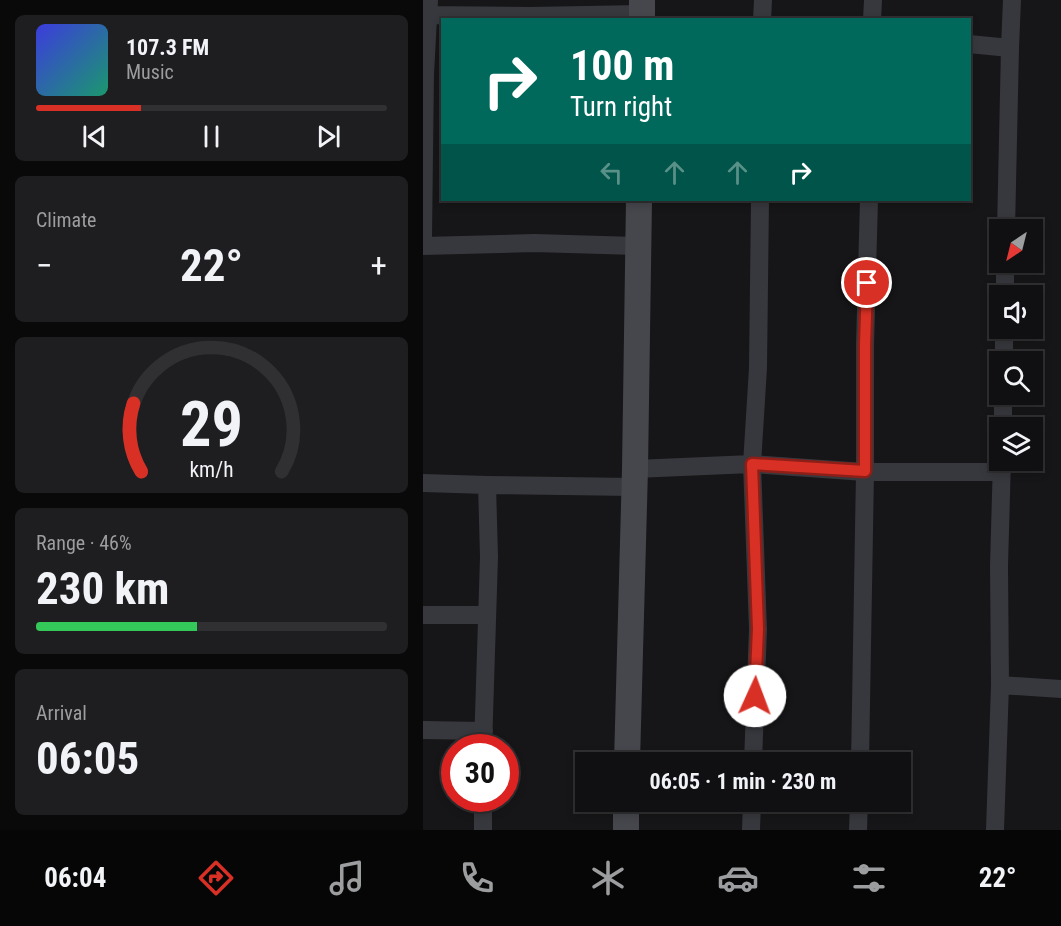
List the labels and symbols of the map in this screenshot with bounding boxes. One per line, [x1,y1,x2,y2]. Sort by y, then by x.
north arrow [989,219,1043,273]
pin [841,257,892,308]
position arrow [723,664,787,728]
speed limit sign: 30 [441,734,519,812]

